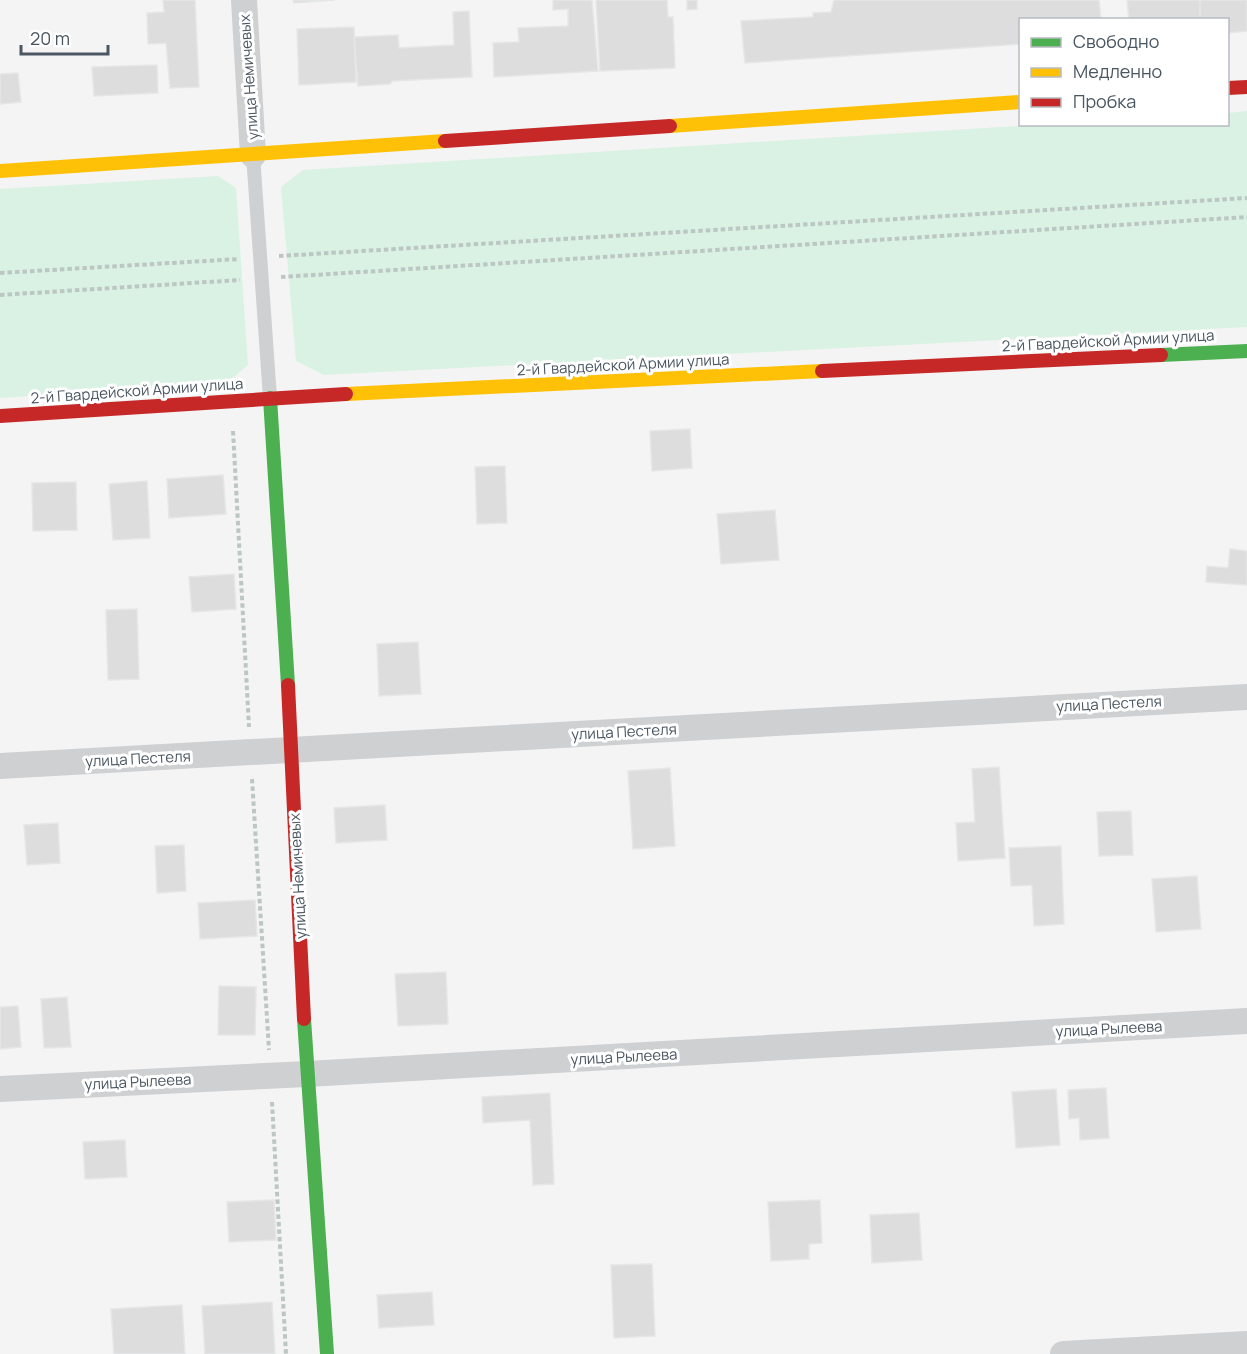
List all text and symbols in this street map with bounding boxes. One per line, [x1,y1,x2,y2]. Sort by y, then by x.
street label: улица Немичевых [234,13,263,141]
scale bar [21,18,108,56]
legend [1019,18,1229,126]
text: 20 m [30,26,70,50]
text: Свободно [1073,29,1159,53]
text: Медленно [1073,59,1162,83]
text: Пробка [1073,89,1136,113]
street label: 2-й Гвардейской Армии улица [1001,324,1215,357]
street label: 2-й Гвардейской Армии улица [516,348,730,381]
street label: 2-й Гвардейской Армии улица [30,373,244,408]
street label: улица Пестеля [1056,690,1162,717]
street label: улица Пестеля [571,718,677,745]
street label: улица Пестеля [85,745,191,772]
street label: улица Немичевых [284,812,311,939]
street label: улица Рылеева [1055,1015,1163,1042]
street label: улица Рылеева [570,1043,678,1070]
street label: улица Рылеева [84,1068,192,1095]

